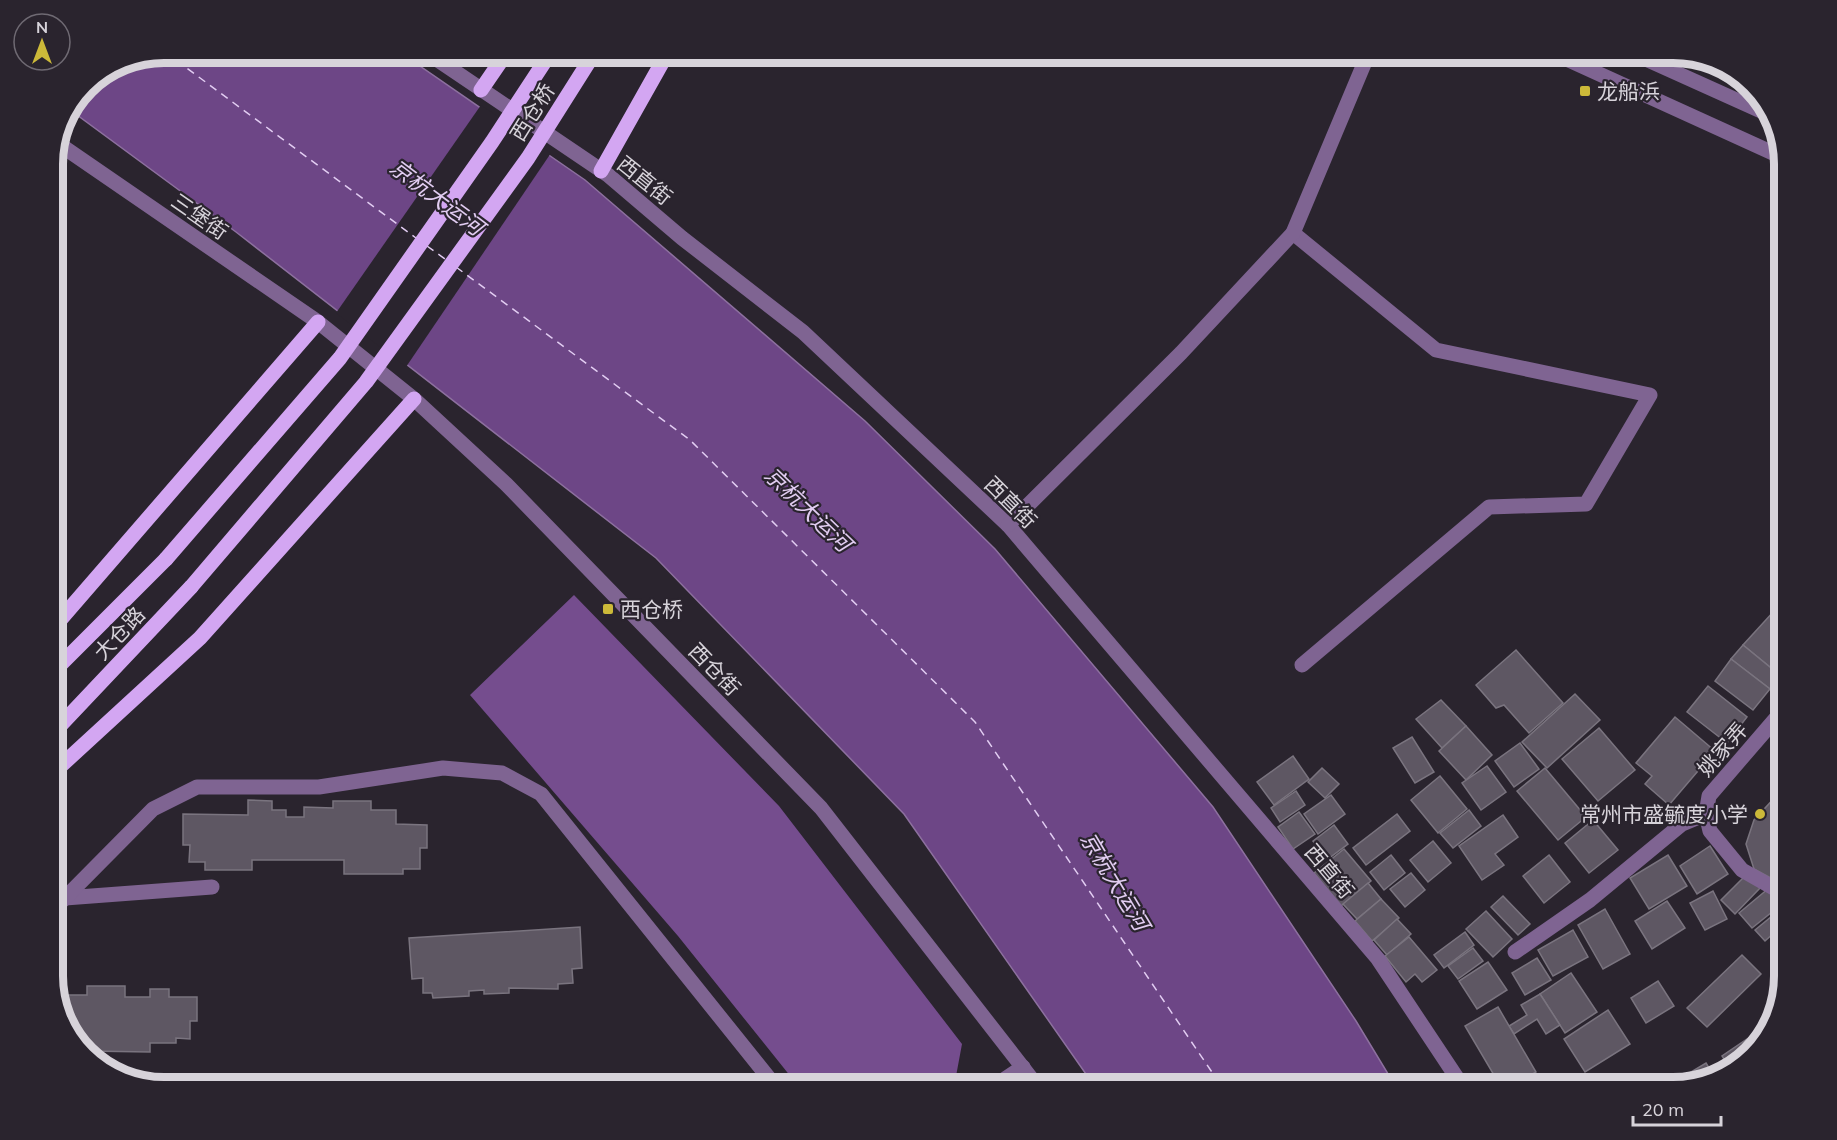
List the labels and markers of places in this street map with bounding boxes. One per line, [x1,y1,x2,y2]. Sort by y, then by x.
place label: 龙船浜 [1597,78,1660,104]
marker: 龙船浜 [1578,84,1592,98]
place label: 西仓桥 [620,596,683,622]
marker: 西仓桥 [601,602,615,616]
place label: 常州市盛毓度小学 [1580,801,1748,827]
marker: 常州市盛毓度小学 [1753,807,1767,821]

